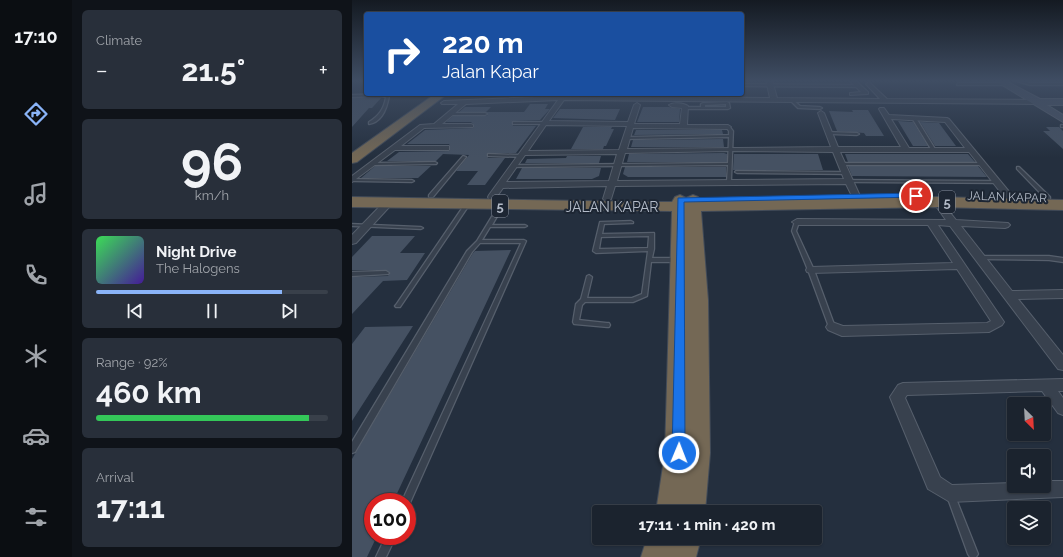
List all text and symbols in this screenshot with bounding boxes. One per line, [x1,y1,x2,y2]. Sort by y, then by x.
text: 17:10 [14,26,58,47]
text: 220 m [442,27,524,60]
icon: right [376,28,428,80]
text: Climate [96,33,142,48]
text: 21.5° [182,53,245,88]
text: − [96,57,108,83]
text: + [319,57,328,83]
text: Jalan Kapar [442,61,539,82]
icon: directions [22,100,50,128]
text: 96 [181,131,243,192]
pin [899,179,933,213]
icon: music [22,180,50,208]
icon: arrive [905,185,927,207]
text: km/h [195,188,229,203]
street label: JALAN KAPAR [967,189,1047,205]
road number: 5 [939,191,955,213]
road number: 5 [492,195,508,217]
street label: JALAN KAPAR [565,199,659,215]
text: Night Drive [156,243,236,261]
icon: phone [22,261,50,289]
text: The Halogens [156,261,240,276]
icon: previous [124,300,146,322]
icon: pause [201,300,223,322]
icon: next [278,300,300,322]
icon: climate [22,342,50,370]
text: Range · 92% [96,355,167,370]
text: 460 km [96,375,202,410]
north arrow [1007,397,1051,441]
map controls [1007,397,1051,545]
icon: car [22,422,50,450]
position arrow [658,432,700,474]
button: sound [1007,449,1051,493]
text: Arrival [96,470,134,485]
text: 17:11 [96,490,165,525]
speed limit sign: 100 [364,493,416,545]
button: layers [1007,501,1051,545]
icon: filters [22,503,50,531]
text: 17:11 · 1 min · 420 m [638,516,776,534]

